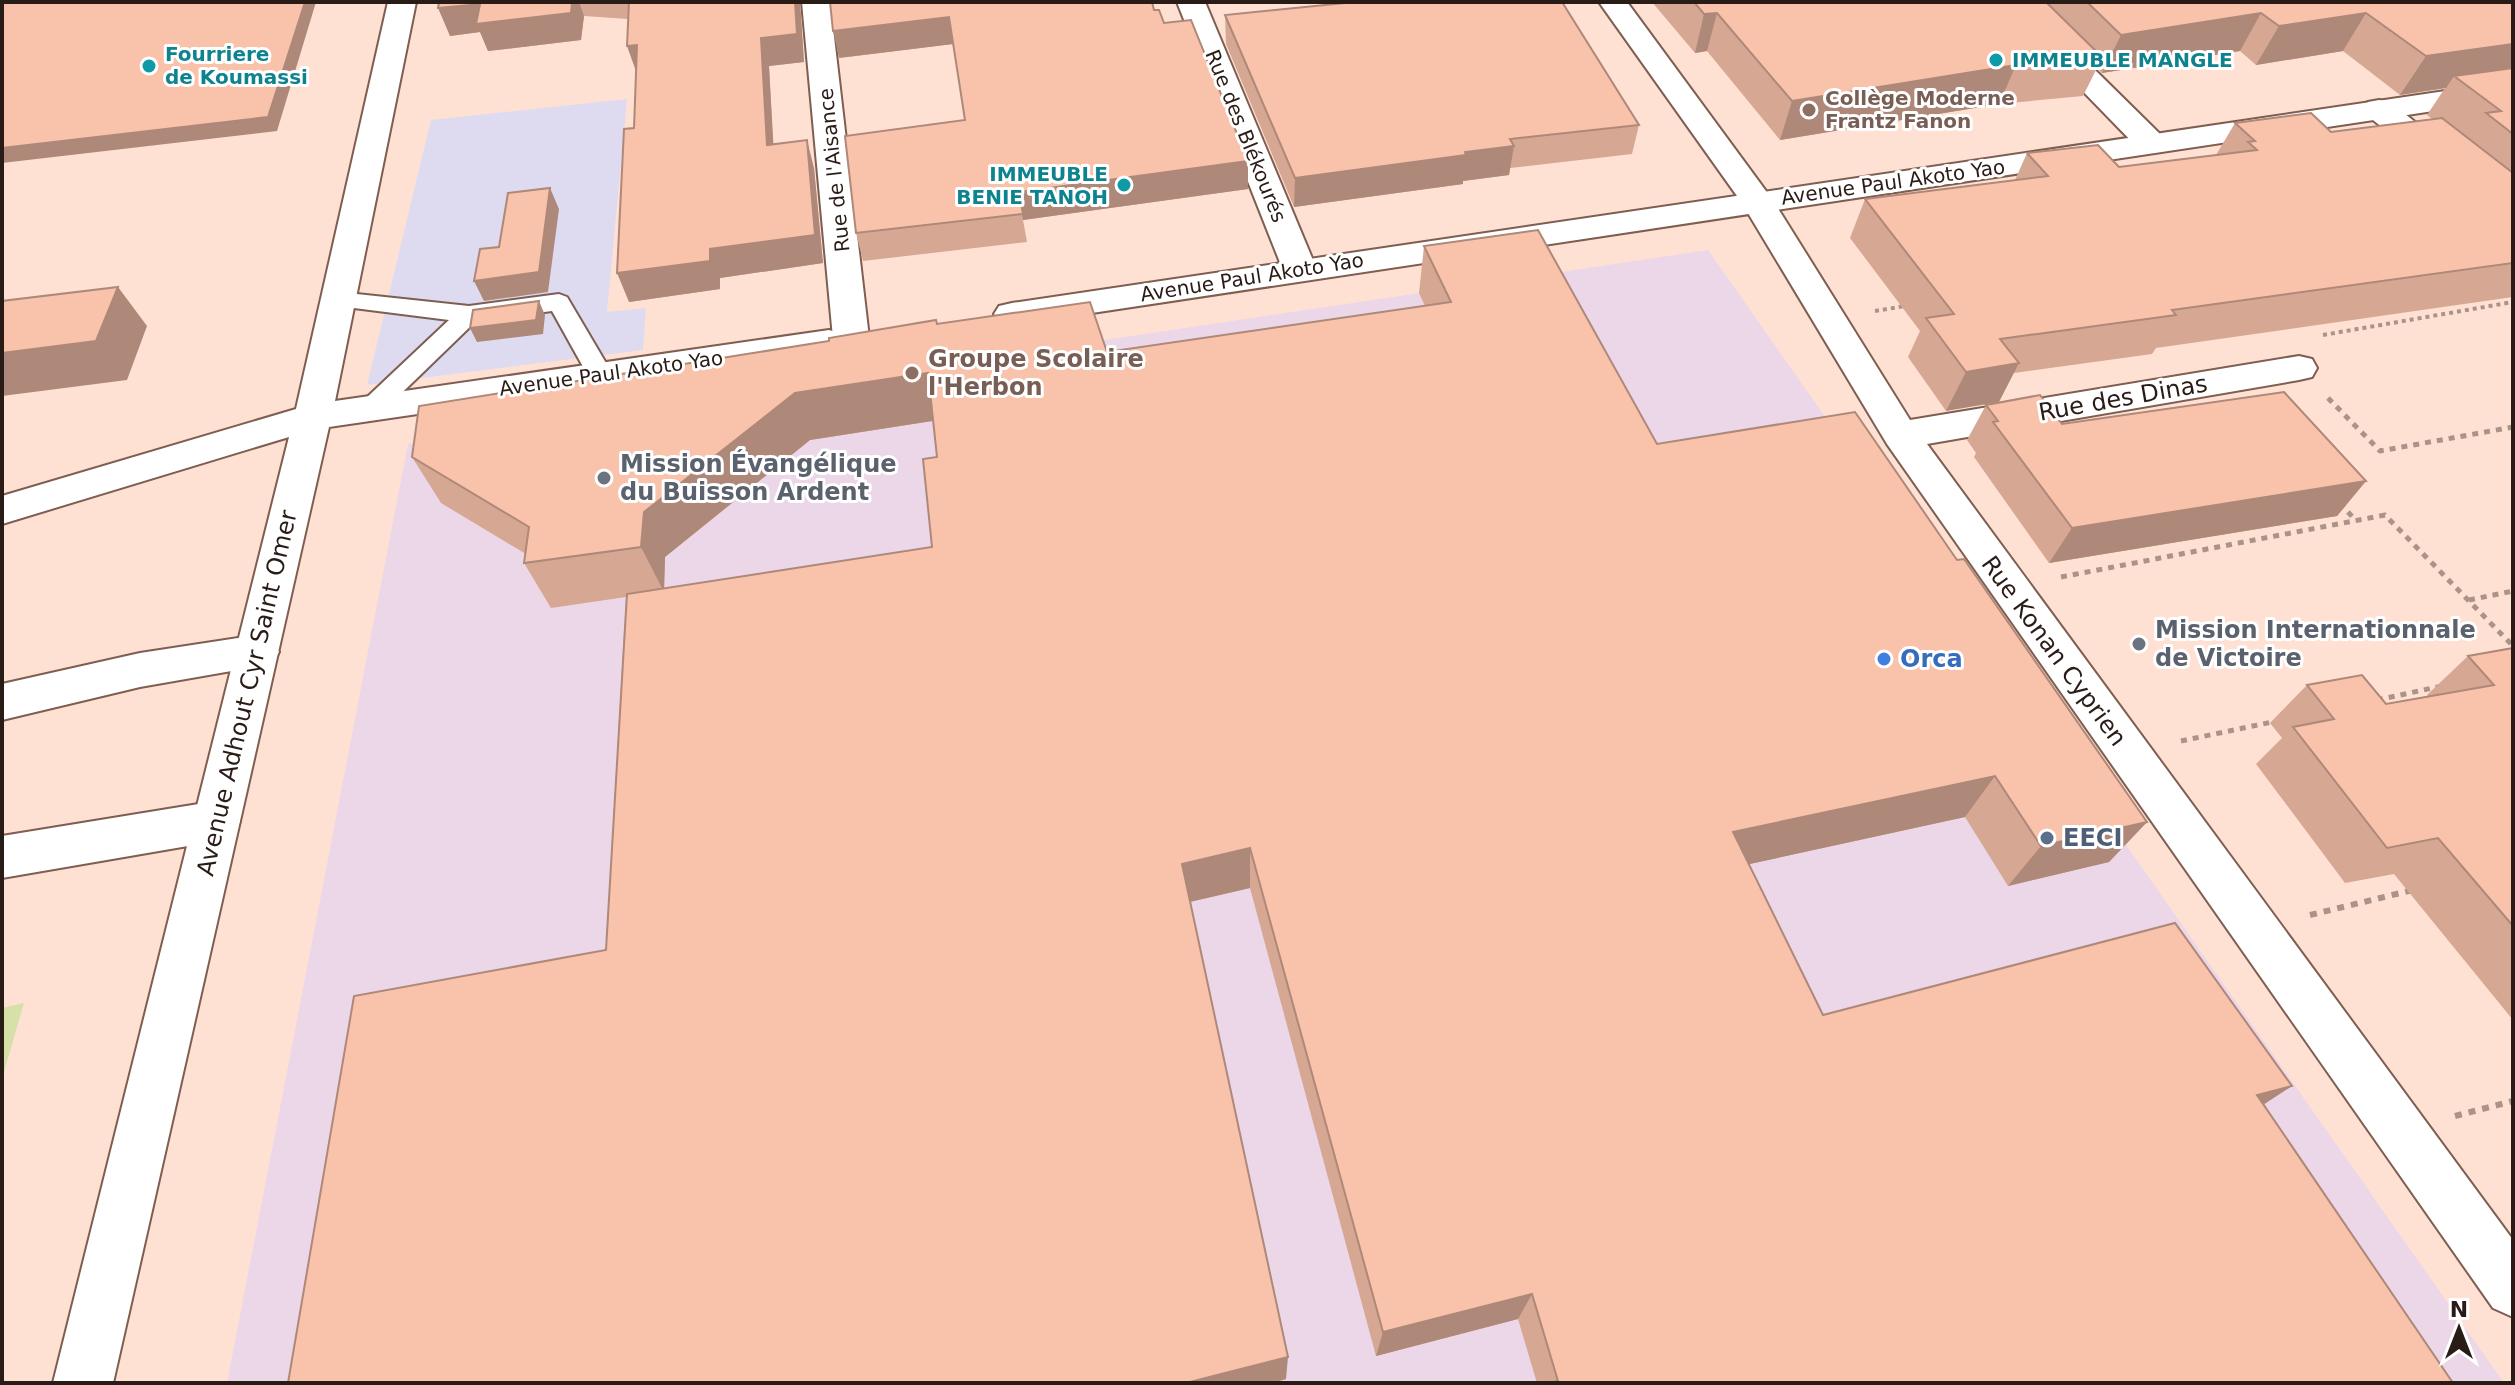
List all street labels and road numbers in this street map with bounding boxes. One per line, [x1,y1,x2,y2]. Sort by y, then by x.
street label: Rue des Blékourés [1200,46,1292,226]
street label: Rue de l'Aisance [813,87,855,253]
street label: Avenue Paul Akoto Yao [1779,154,2007,210]
street label: Avenue Paul Akoto Yao [1139,247,1365,307]
street label: Avenue Paul Akoto Yao [497,345,725,401]
street label: Rue des Dinas [2036,369,2210,427]
street label: Avenue Adhout Cyr Saint Omer [191,507,303,879]
street label: Rue Konan Cyprien [1976,551,2132,751]

